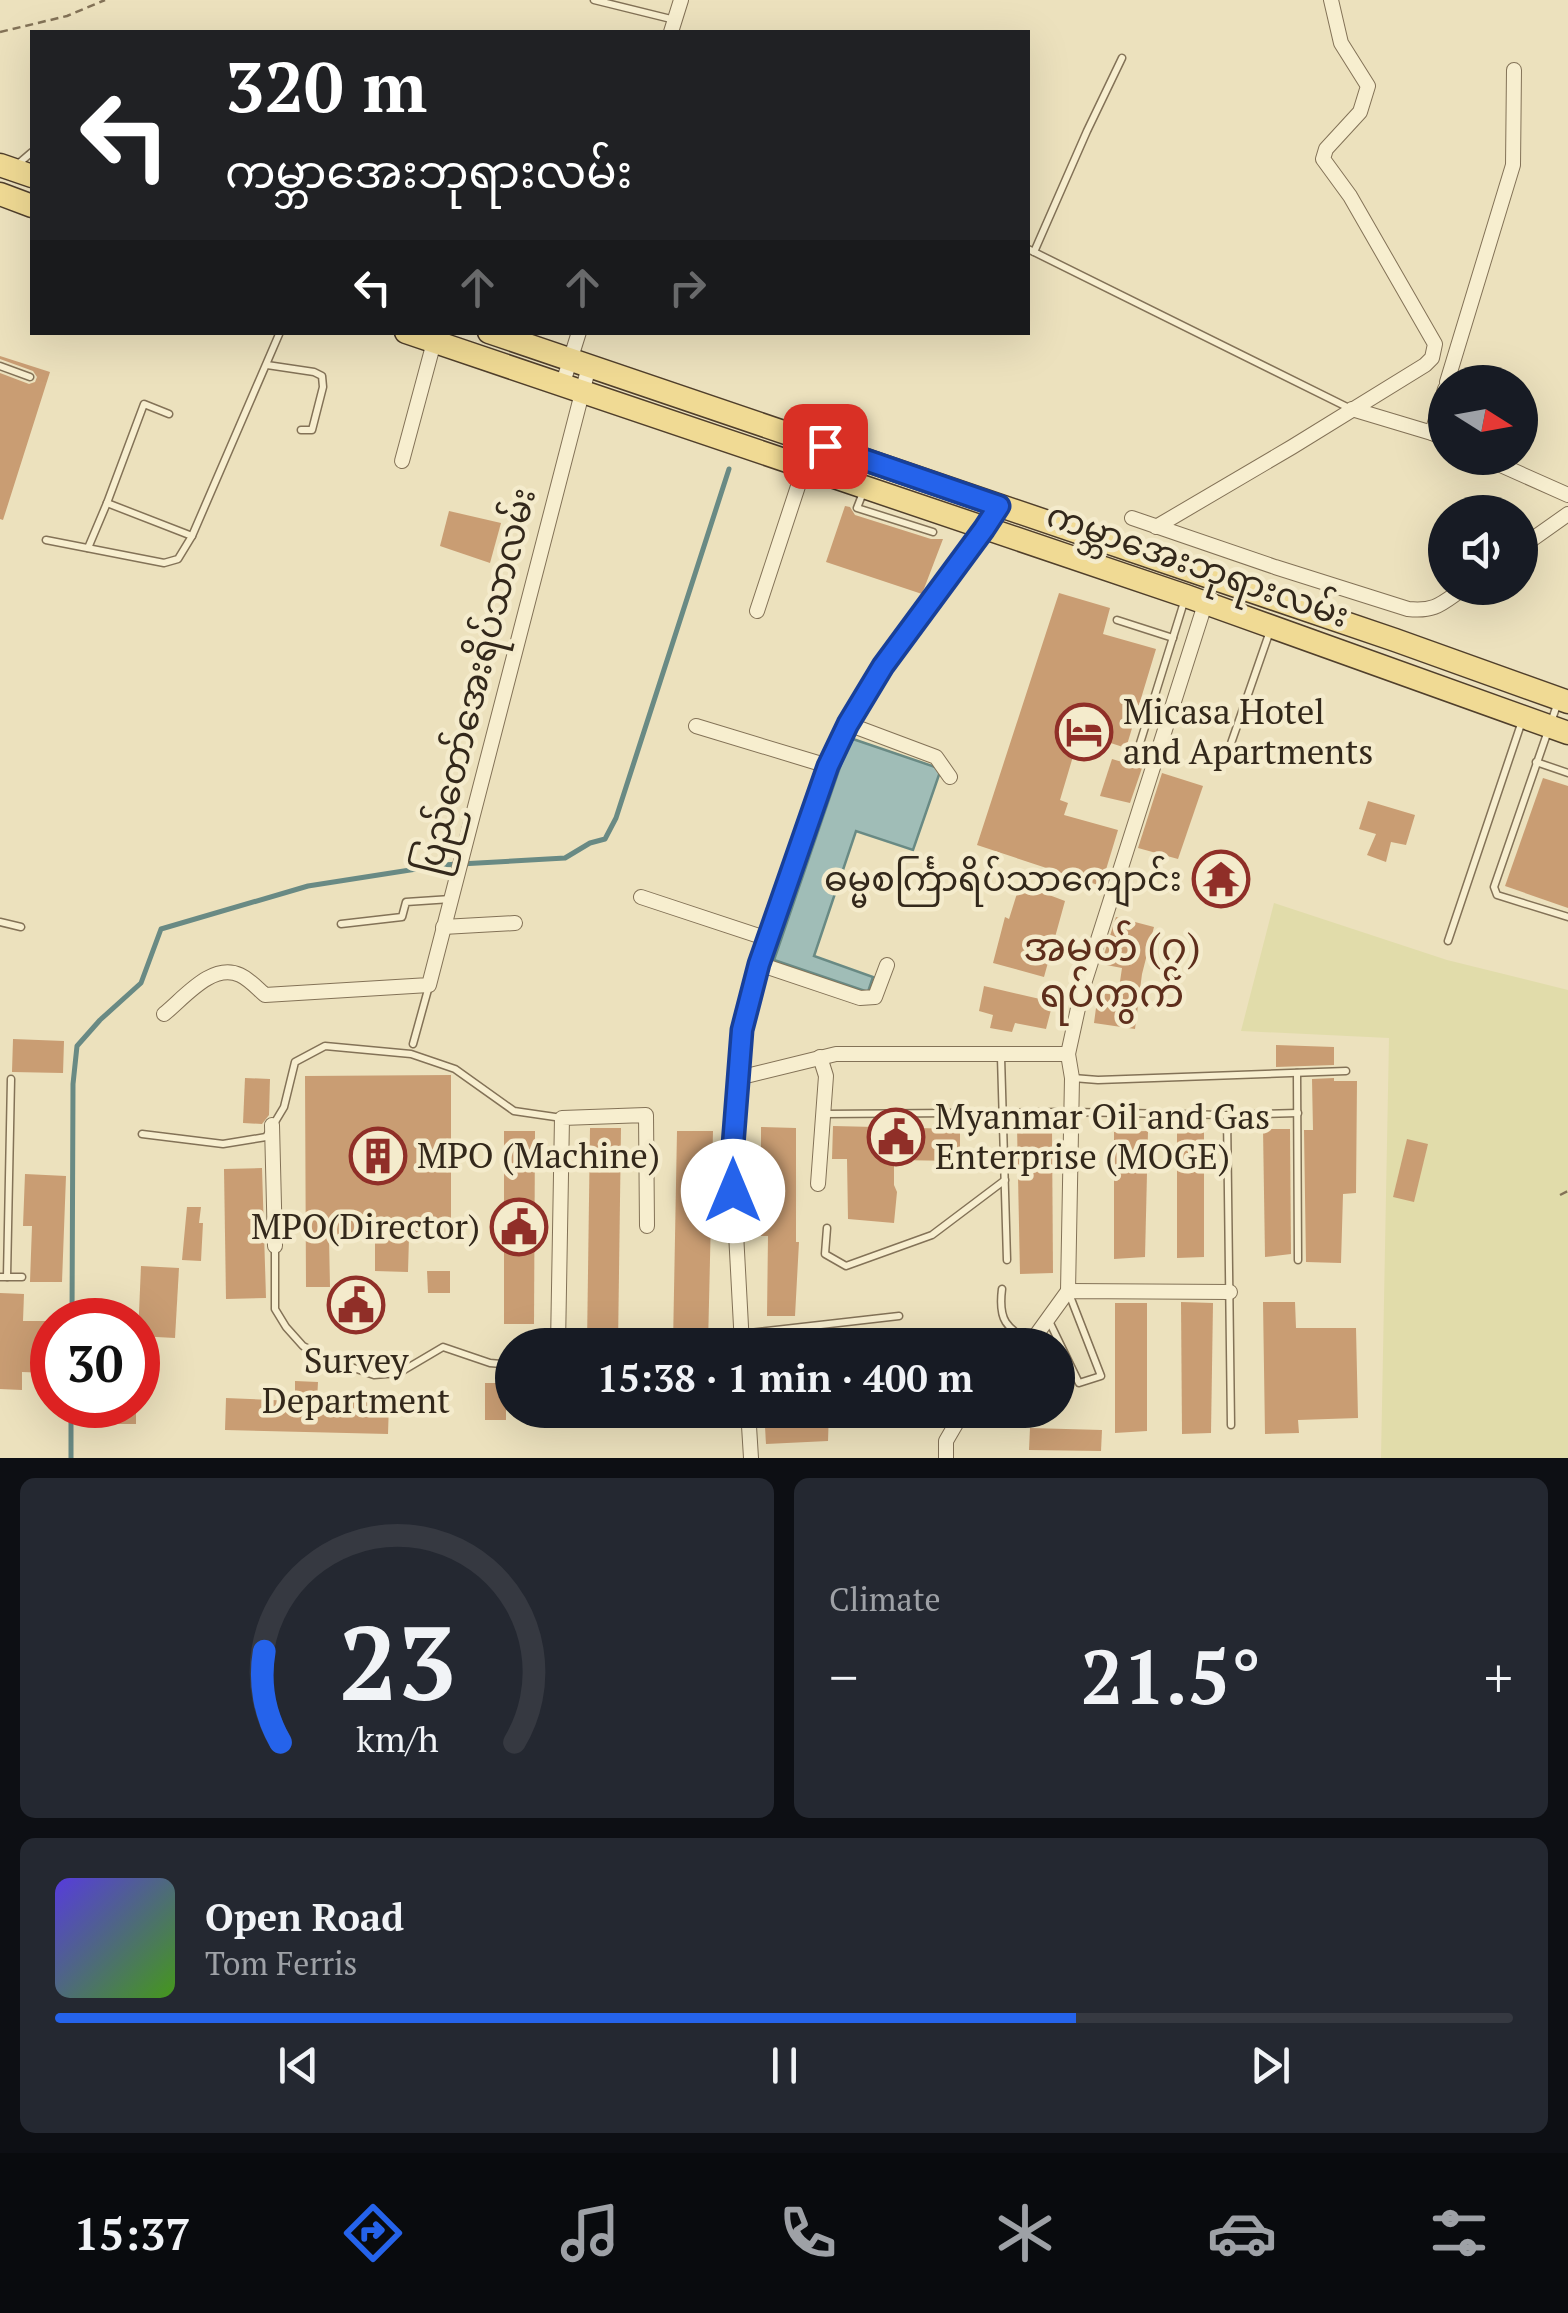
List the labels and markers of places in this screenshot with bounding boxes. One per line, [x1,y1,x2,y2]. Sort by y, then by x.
pin [783,404,868,489]
place label: Micasa Hotel and Apartments [1123,688,1373,774]
hotel icon: Micasa Hotel and Apartments [1054,702,1114,762]
temple icon: ဓမ္မစင်္ကြာရိပ်သာကျောင်း [1191,849,1251,909]
place label: ဓမ္မစင်္ကြာရိပ်သာကျောင်း [824,855,1182,908]
place label: Myanmar Oil and Gas Enterprise (MOGE) [935,1093,1270,1179]
public building icon: Myanmar Oil and Gas Enterprise (MOGE) [866,1107,926,1167]
building icon: MPO (Machine) [348,1126,408,1186]
place label: MPO (Machine) [417,1132,660,1178]
public building icon: MPO(Director) [489,1197,549,1257]
place label: MPO(Director) [251,1203,480,1249]
public building icon: Survey Department [326,1275,386,1335]
place label: Survey Department [262,1337,450,1423]

